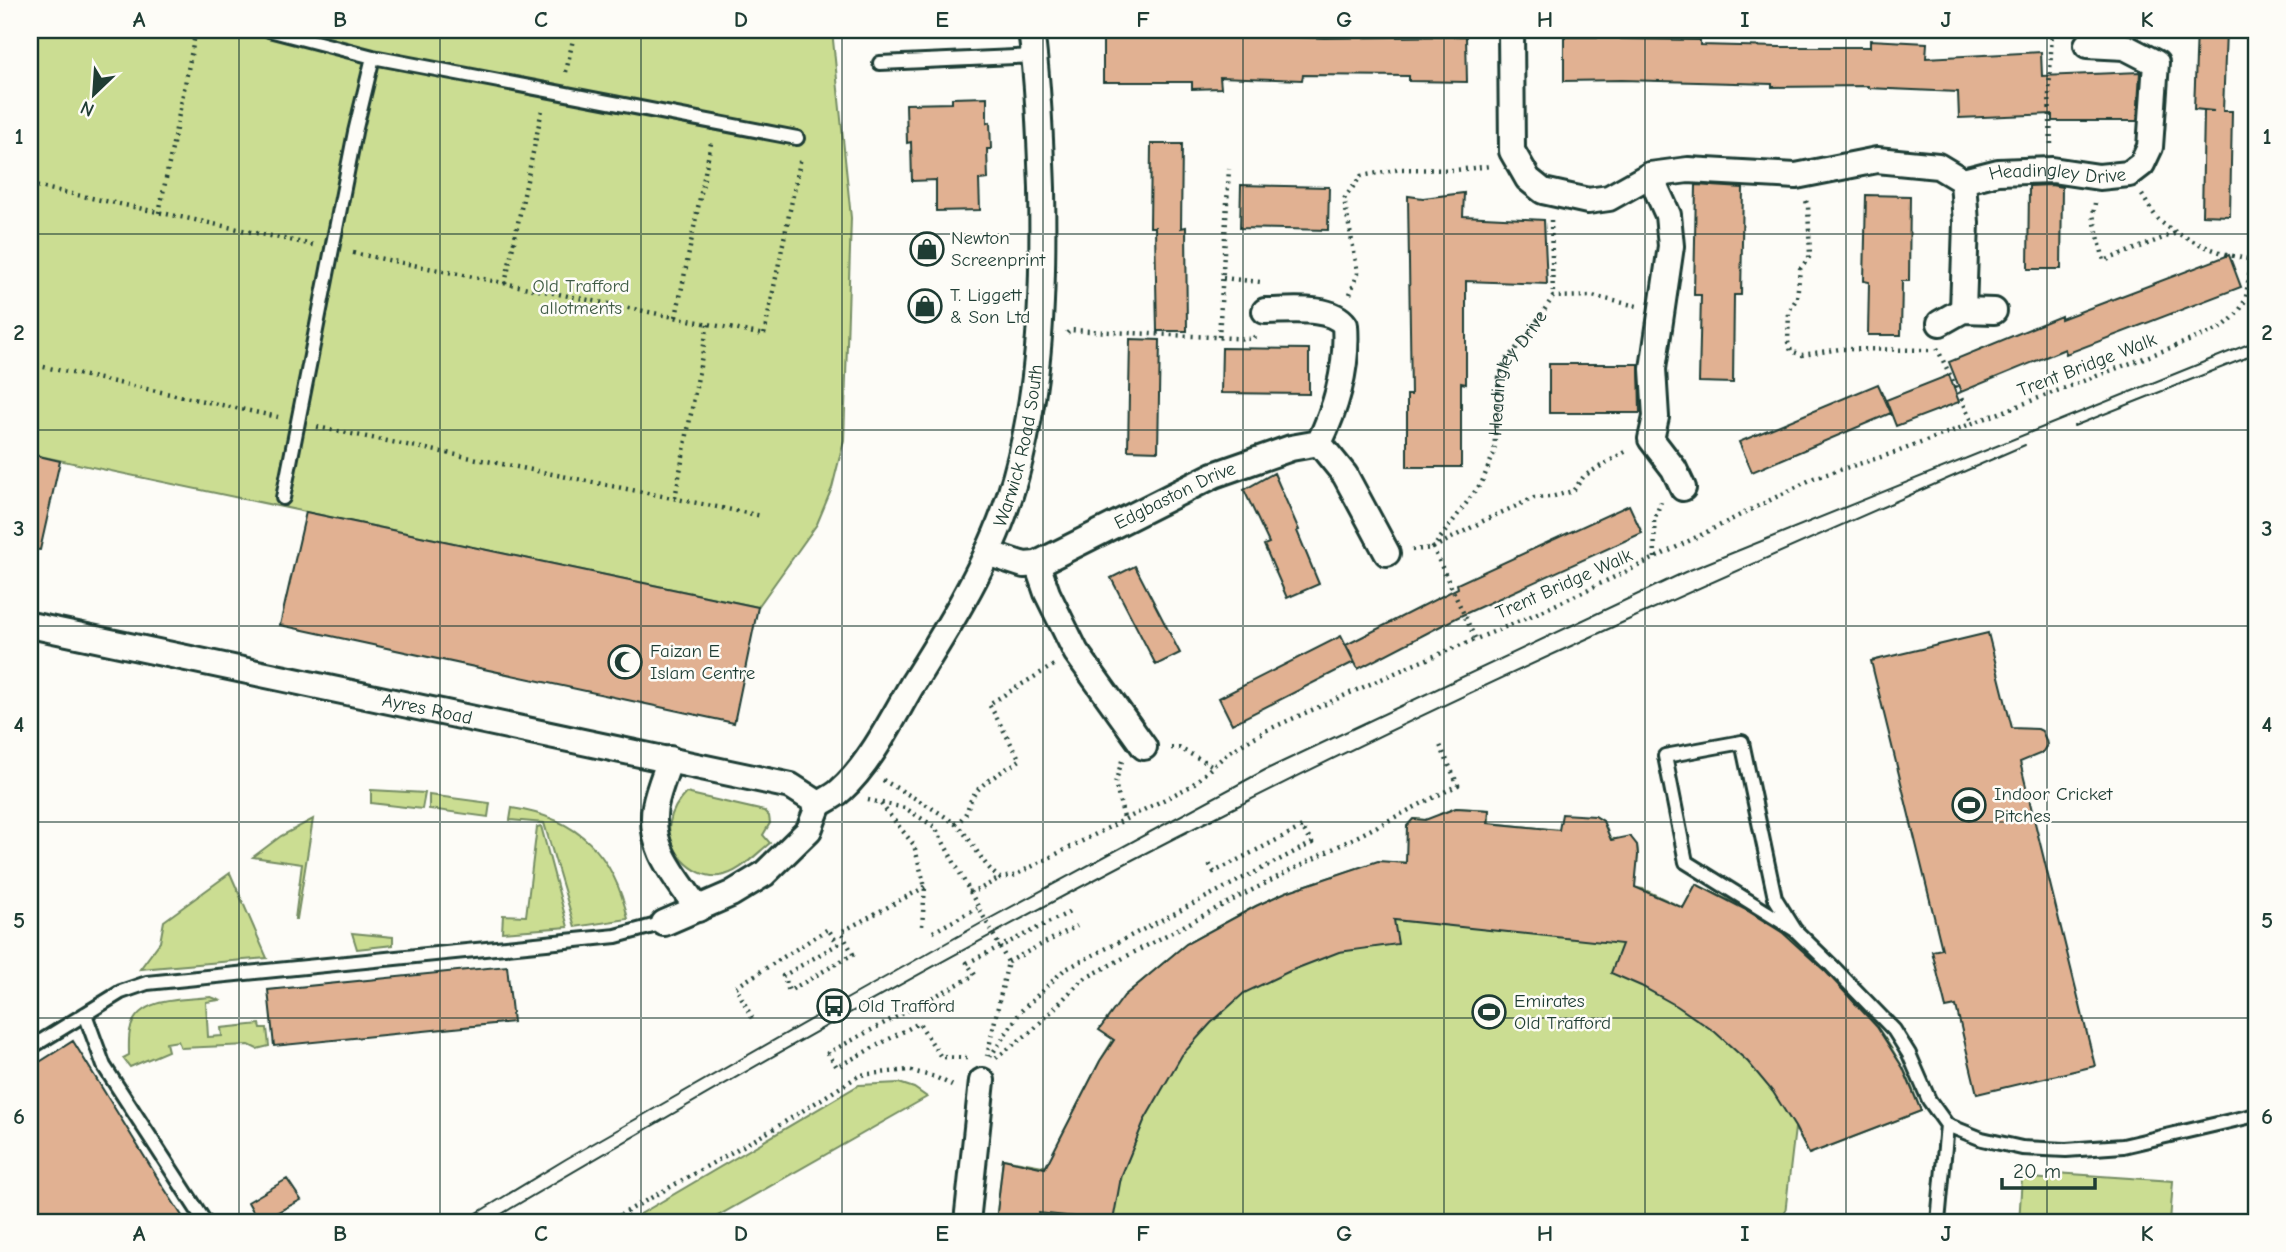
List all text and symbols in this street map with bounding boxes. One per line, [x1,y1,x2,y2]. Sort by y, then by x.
text: A [133,6,146,33]
text: B [333,6,347,33]
text: C [534,6,548,33]
text: D [734,6,748,33]
text: E [935,6,949,33]
text: F [1136,6,1150,33]
text: G [1336,6,1352,33]
text: H [1537,6,1553,33]
text: I [1740,6,1750,33]
text: J [1941,6,1952,33]
text: K [2141,6,2154,33]
north arrow [60,60,130,130]
text: N [77,96,98,121]
text: 1 [14,123,24,150]
text: 1 [2262,123,2272,150]
street label: Headingley Drive [1987,158,2127,188]
place label: Newton Screenprint [951,227,1046,271]
shop icon: Newton Screenprint [908,230,946,268]
park label: Old Trafford allotments [532,275,630,319]
place label: T. Liggett & Son Ltd [950,284,1030,328]
shop icon: T. Liggett & Son Ltd [906,287,944,325]
street label: Headingley Drive [1484,306,1552,436]
text: 2 [13,319,25,346]
text: 2 [2261,319,2273,346]
street label: Trent Bridge Walk [2014,328,2160,402]
street label: Warwick Road South [989,363,1047,530]
street label: Edgbaston Drive [1111,457,1238,534]
text: 3 [13,515,25,542]
text: 3 [2261,515,2273,542]
street label: Trent Bridge Walk [1492,544,1636,624]
place label: Faizan E Islam Centre [650,640,755,684]
mosque icon: Faizan E Islam Centre [606,643,644,681]
street label: Ayres Road [380,689,474,729]
text: 4 [14,711,25,738]
text: 4 [2262,711,2273,738]
place label: Indoor Cricket Pitches [1994,783,2113,827]
sports icon: Indoor Cricket Pitches [1950,786,1988,824]
text: 5 [13,907,25,934]
text: 5 [2261,907,2273,934]
bus stop icon: Old Trafford [815,987,853,1025]
place label: Emirates Old Trafford [1514,990,1611,1034]
sports icon: Emirates Old Trafford [1470,993,1508,1031]
place label: Old Trafford [858,995,955,1017]
text: 6 [13,1103,25,1130]
text: 6 [2261,1103,2273,1130]
scale bar [2002,1147,2095,1191]
text: 20 m [2013,1159,2061,1183]
text: A [133,1220,146,1247]
text: B [333,1220,347,1247]
text: C [534,1220,548,1247]
text: D [734,1220,748,1247]
text: E [935,1220,949,1247]
text: F [1136,1220,1150,1247]
text: G [1336,1220,1352,1247]
text: H [1537,1220,1553,1247]
text: I [1740,1220,1750,1247]
text: J [1941,1220,1952,1247]
text: K [2141,1220,2154,1247]

